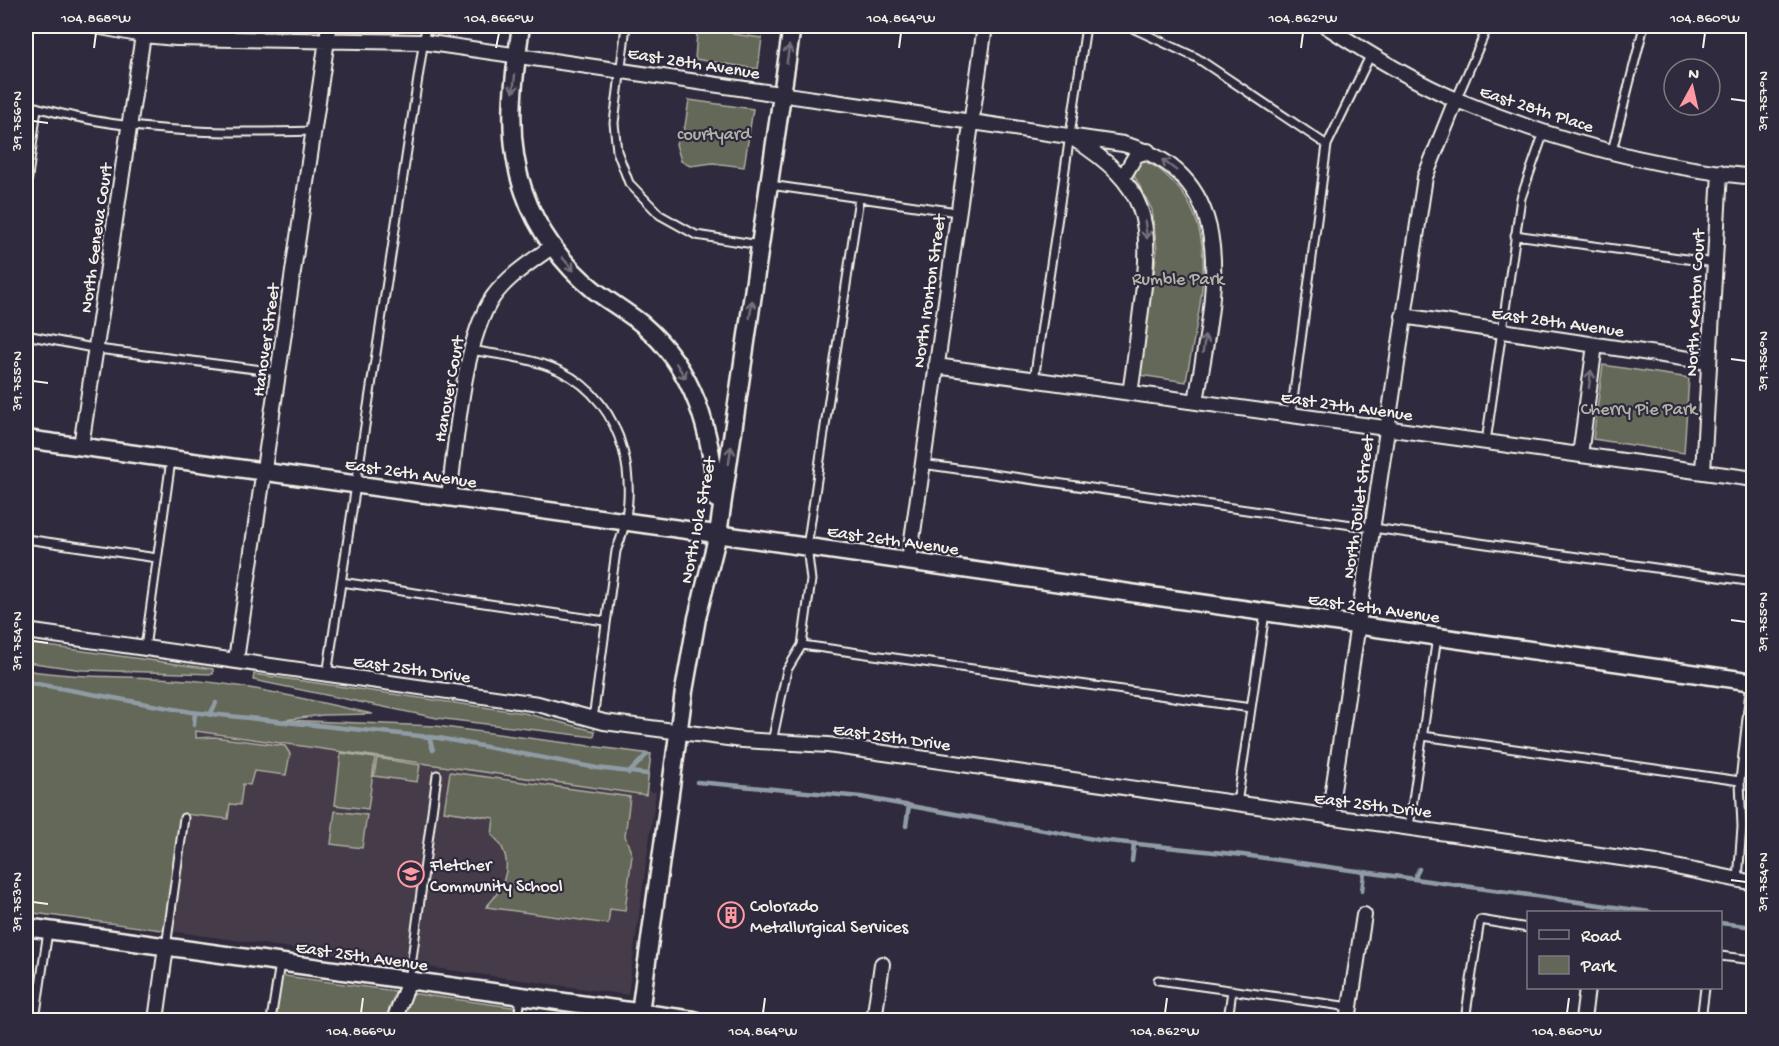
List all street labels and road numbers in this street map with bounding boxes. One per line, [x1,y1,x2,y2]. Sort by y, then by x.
street label: East 28th Avenue [626,44,762,85]
street label: East 28th Place [1477,82,1597,139]
street label: North Geneva Court [77,161,119,314]
street label: North Ironton Street [909,212,952,369]
street label: North Kenton Court [1682,227,1711,377]
street label: Hanover Street [249,281,286,398]
street label: East 28th Avenue [1490,304,1626,343]
street label: Hanover Court [431,333,470,444]
street label: East 27th Avenue [1279,388,1415,427]
street label: North Joliet Street [1339,433,1380,580]
street label: North Iola Street [677,454,722,586]
street label: East 26th Avenue [343,455,479,494]
street label: East 26th Avenue [825,522,961,561]
street label: East 26th Avenue [1306,590,1442,629]
street label: East 25th Drive [352,652,472,689]
street label: East 25th Drive [832,720,952,757]
street label: East 25th Drive [1313,789,1433,824]
street label: East 25th Avenue [294,938,430,977]

